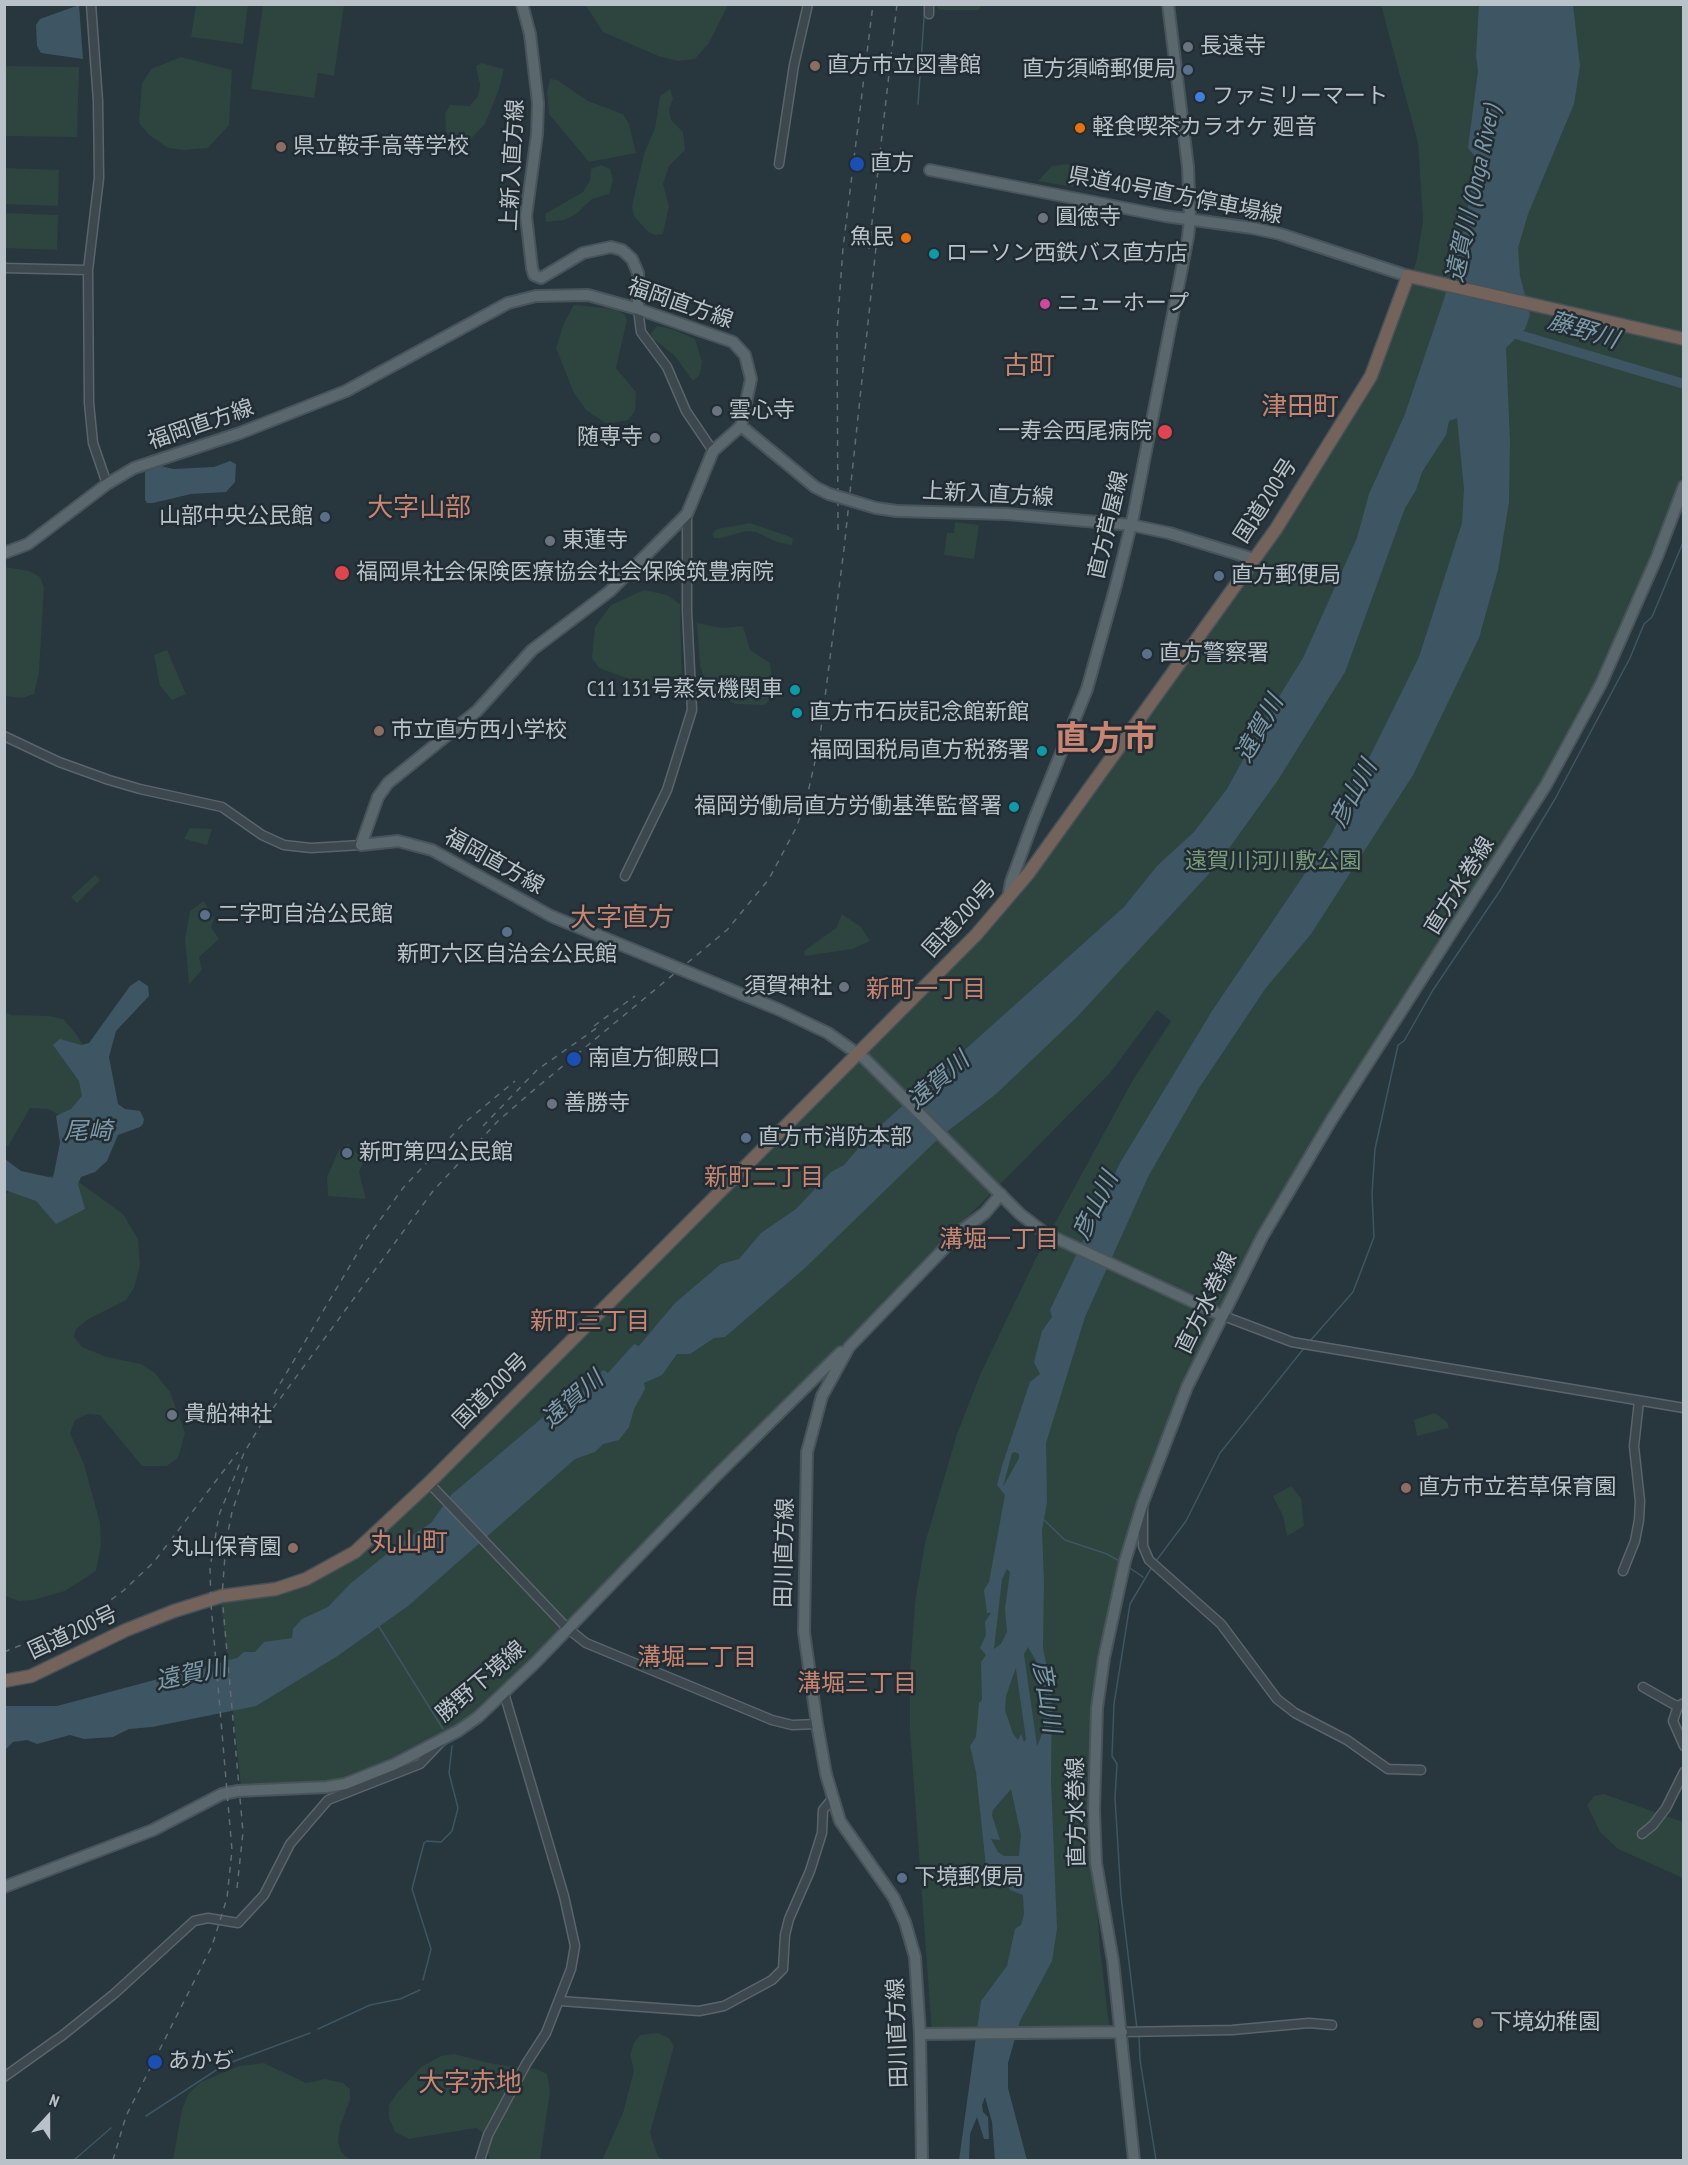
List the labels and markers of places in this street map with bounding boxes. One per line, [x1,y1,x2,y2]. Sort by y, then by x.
place label: 長遠寺 [1200,34,1266,60]
marker: 長遠寺 [1181,40,1195,54]
place label: 直方市立図書館 [827,53,981,79]
place label: 直方須崎郵便局 [1022,57,1176,83]
marker: 直方市立図書館 [808,59,822,73]
marker: 直方須崎郵便局 [1181,63,1195,77]
place label: ファミリーマート [1212,84,1388,110]
marker: ファミリーマート [1193,90,1207,104]
place label: 軽食喫茶カラオケ 廻音 [1092,115,1317,141]
marker: 軽食喫茶カラオケ 廻音 [1073,121,1087,135]
place label: 県立鞍手高等学校 [293,134,469,160]
marker: 県立鞍手高等学校 [274,140,288,154]
place label: 直方 [870,151,914,177]
marker: 直方 [848,155,866,173]
place label: 圓徳寺 [1055,205,1121,231]
marker: 圓徳寺 [1036,211,1050,225]
place label: 魚民 [850,225,894,251]
marker: 魚民 [899,231,913,245]
place label: ローソン西鉄バス直方店 [946,241,1188,267]
marker: ローソン西鉄バス直方店 [927,247,941,261]
place label: ニューホープ [1057,291,1189,317]
marker: ニューホープ [1038,297,1052,311]
place label: 雲心寺 [729,398,795,424]
marker: 雲心寺 [710,404,724,418]
place label: 一寿会西尾病院 [998,419,1152,445]
marker: 一寿会西尾病院 [1156,423,1174,441]
place label: 随専寺 [577,425,643,451]
marker: 随専寺 [648,431,662,445]
place label: 山部中央公民館 [159,504,313,530]
marker: 山部中央公民館 [318,510,332,524]
place label: 東蓮寺 [562,528,628,554]
marker: 東蓮寺 [543,534,557,548]
place label: 福岡県社会保険医療協会社会保険筑豊病院 [356,560,774,586]
place label: 直方郵便局 [1231,563,1341,589]
marker: 福岡県社会保険医療協会社会保険筑豊病院 [333,564,351,582]
marker: 直方郵便局 [1212,569,1226,583]
place label: 直方警察署 [1159,641,1269,667]
marker: 直方警察署 [1140,647,1154,661]
place label: C11 131号蒸気機関車 [587,677,783,703]
marker: C11 131号蒸気機関車 [788,683,802,697]
place label: 直方市石炭記念館新館 [809,700,1029,726]
marker: 直方市石炭記念館新館 [790,706,804,720]
place label: 市立直方西小学校 [391,718,567,744]
marker: 市立直方西小学校 [372,724,386,738]
place label: 福岡国税局直方税務署 [810,738,1030,764]
marker: 福岡国税局直方税務署 [1035,744,1049,758]
place label: 福岡労働局直方労働基準監督署 [694,794,1002,820]
marker: 福岡労働局直方労働基準監督署 [1007,800,1021,814]
place label: 二字町自治公民館 [217,902,393,928]
marker: 二字町自治公民館 [198,908,212,922]
marker: 新町六区自治会公民館 [500,925,514,939]
place label: 新町六区自治会公民館 [397,942,617,968]
place label: 須賀神社 [744,974,832,1000]
marker: 須賀神社 [837,980,851,994]
place label: 南直方御殿口 [588,1046,720,1072]
marker: 南直方御殿口 [565,1050,583,1068]
place label: 善勝寺 [564,1091,630,1117]
marker: 善勝寺 [545,1097,559,1111]
place label: 直方市消防本部 [758,1125,912,1151]
marker: 直方市消防本部 [739,1131,753,1145]
place label: 新町第四公民館 [359,1140,513,1166]
marker: 新町第四公民館 [340,1146,354,1160]
place label: 貴船神社 [184,1402,272,1428]
marker: 貴船神社 [165,1408,179,1422]
place label: 直方市立若草保育園 [1418,1475,1616,1501]
marker: 直方市立若草保育園 [1399,1481,1413,1495]
place label: 丸山保育園 [171,1535,281,1561]
marker: 丸山保育園 [286,1541,300,1555]
place label: 下境郵便局 [914,1865,1024,1891]
marker: 下境郵便局 [895,1871,909,1885]
place label: 下境幼稚園 [1490,2010,1600,2036]
marker: 下境幼稚園 [1471,2016,1485,2030]
place label: あかぢ [168,2049,234,2075]
marker: あかぢ [146,2053,164,2071]

